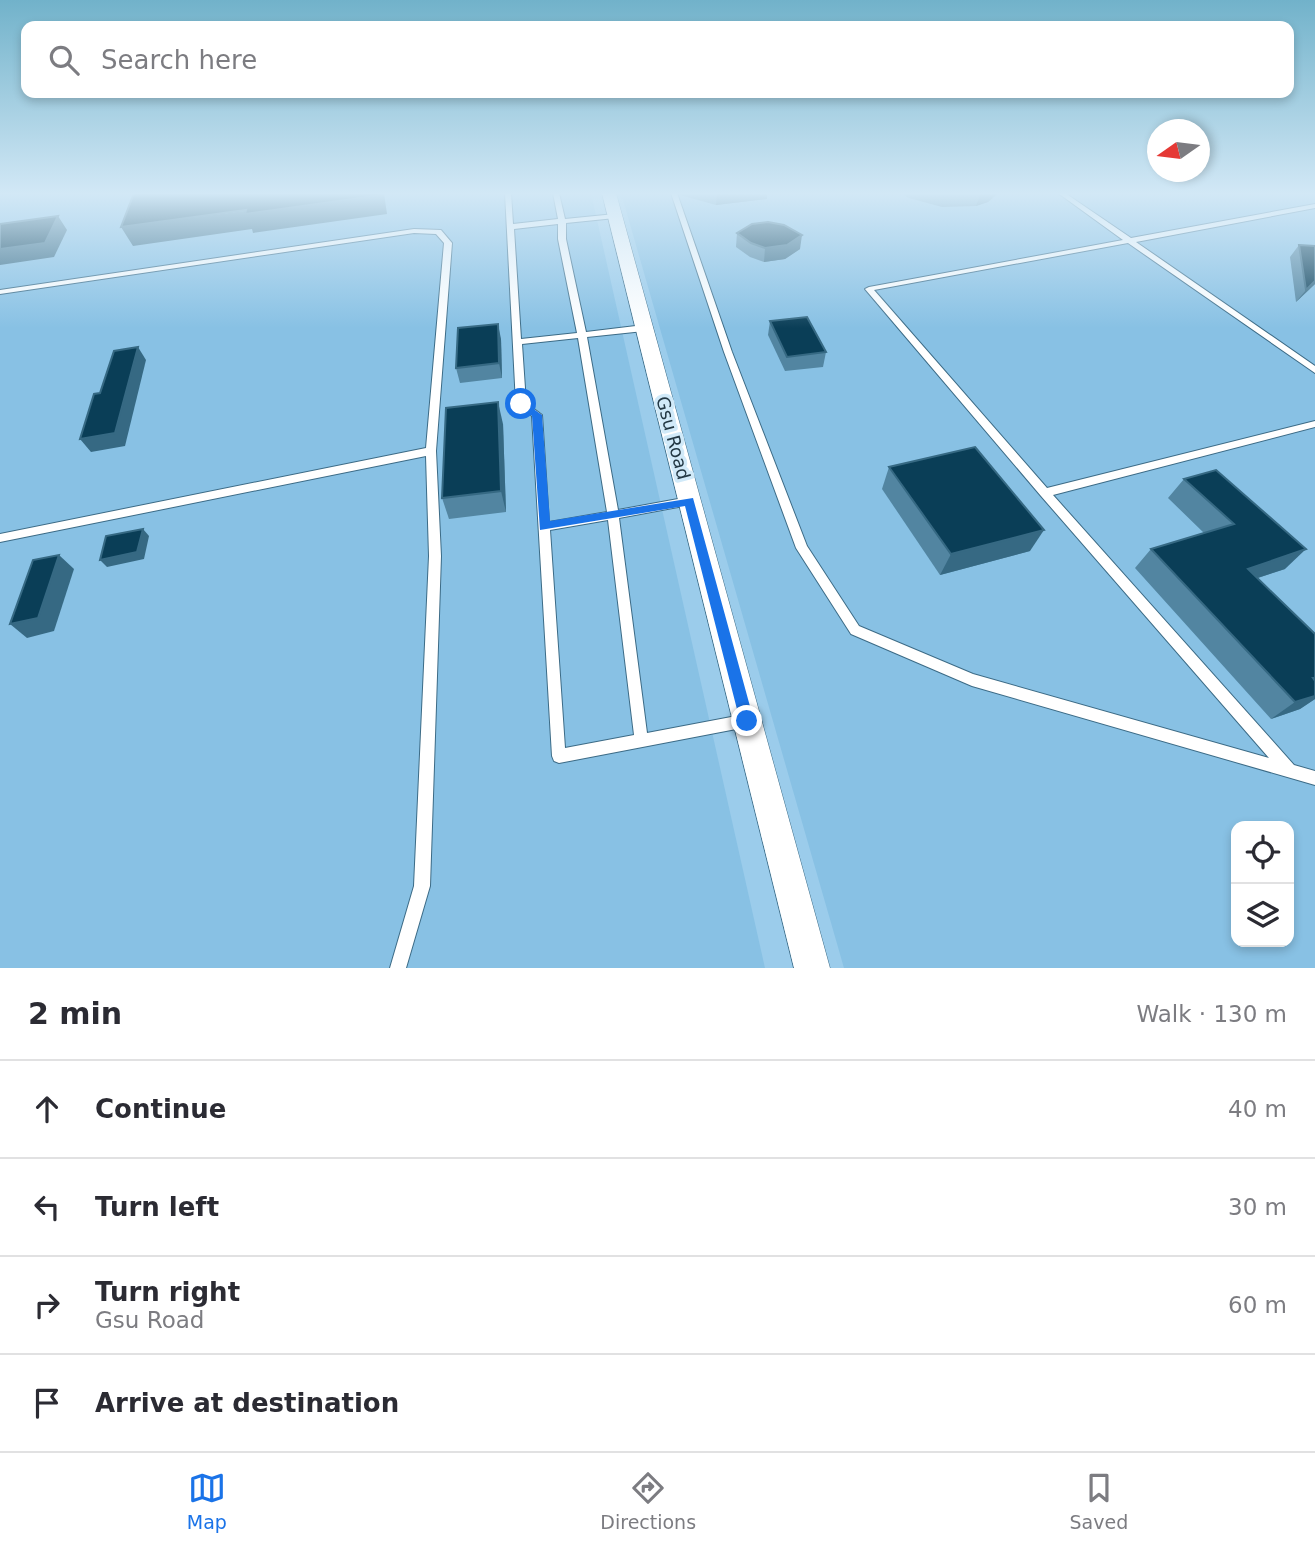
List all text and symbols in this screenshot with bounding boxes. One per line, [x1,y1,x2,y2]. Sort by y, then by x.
search box [21,21,1294,98]
icon: search [45,41,83,79]
text: Search here [101,45,257,75]
north arrow [1147,119,1210,182]
route start [505,388,536,419]
street label: Gsu Road [652,394,695,482]
route end [731,705,762,736]
map controls [1231,821,1294,947]
button: locate [1231,821,1294,884]
button: layers [1231,884,1294,947]
text: 2 min [28,996,122,1031]
text: Walk · 130 m [1136,1001,1287,1027]
icon: ahead [28,1090,66,1128]
text: Continue [95,1094,226,1124]
text: 40 m [1228,1096,1287,1122]
icon: left [28,1188,66,1226]
text: Turn left [95,1192,219,1222]
text: 30 m [1228,1194,1287,1220]
text: Turn right [95,1277,240,1307]
icon: right [28,1286,66,1324]
text: 60 m [1228,1292,1287,1318]
text: Gsu Road [95,1307,204,1333]
icon: arrive [28,1384,66,1422]
text: Arrive at destination [95,1388,399,1418]
tab: Map [187,1469,227,1533]
tab: Directions [600,1469,696,1533]
tab: Saved [1070,1469,1128,1533]

